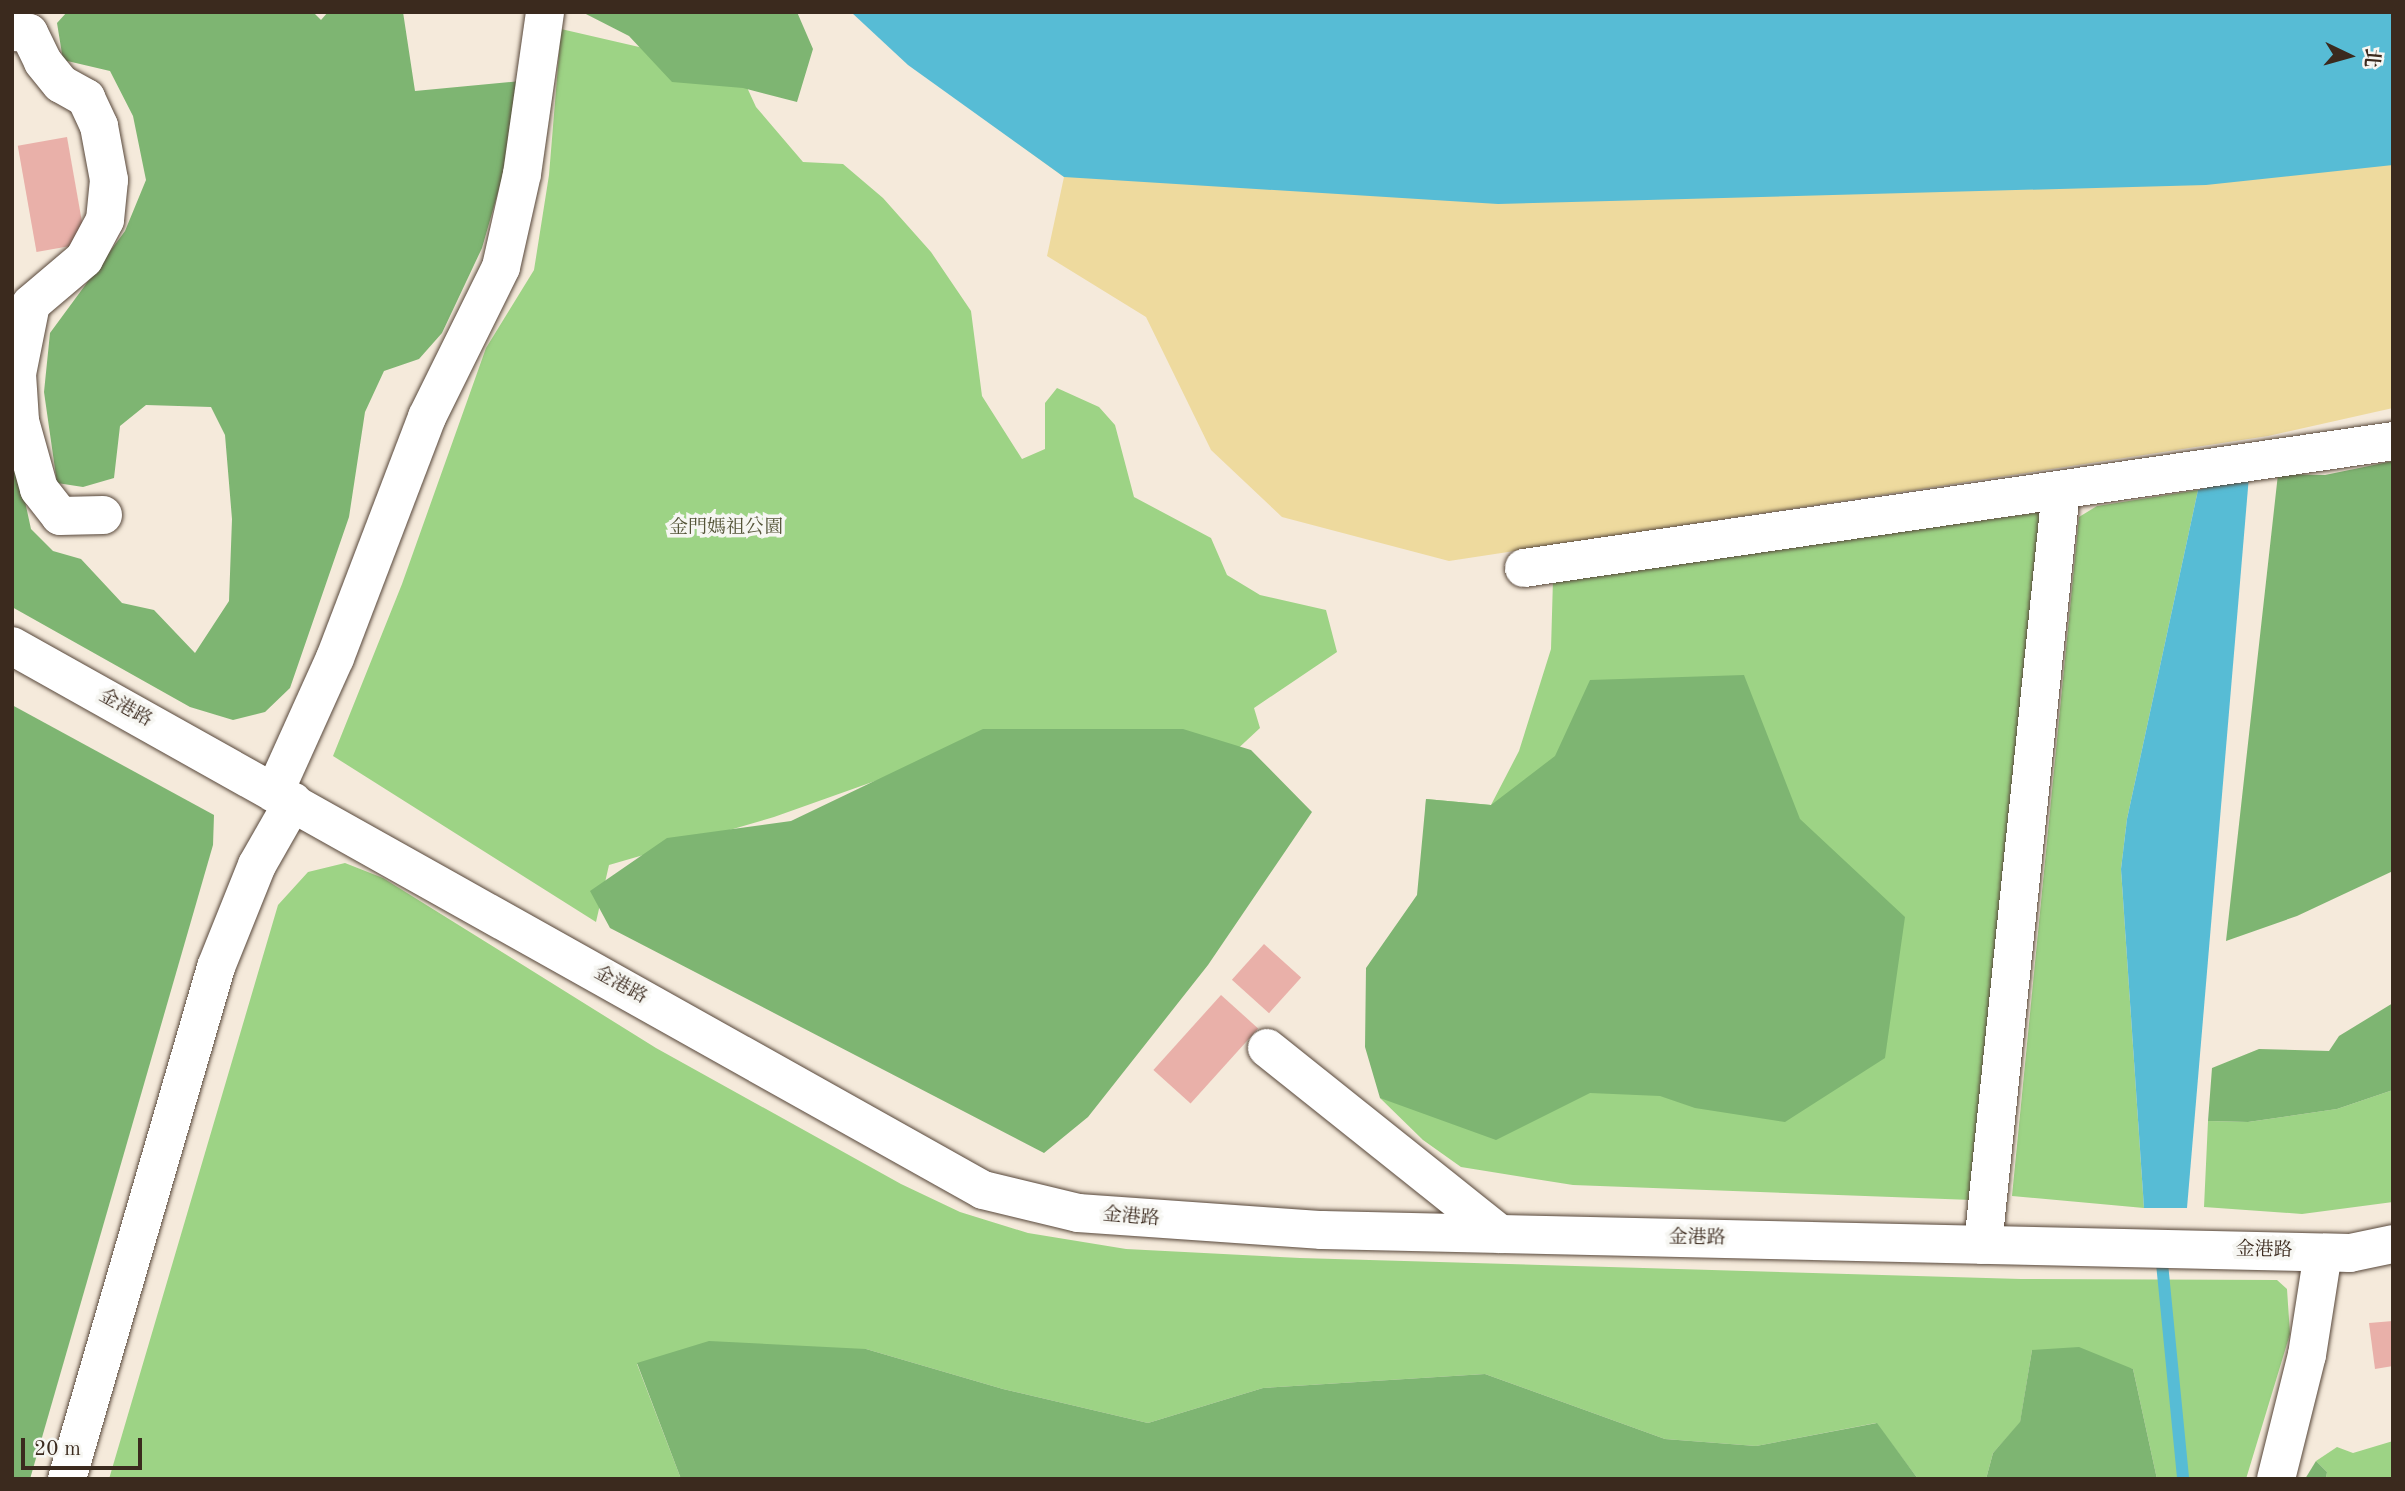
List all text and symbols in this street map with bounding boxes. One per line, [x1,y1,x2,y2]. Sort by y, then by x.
north arrow [2314,21,2384,91]
text: 北 [2360,48,2381,68]
park label: 金門媽祖公園 [669,518,783,540]
street label: 金港路 [95,685,155,733]
street label: 金港路 [590,962,650,1010]
street label: 金港路 [1102,1204,1160,1232]
street label: 金港路 [1668,1227,1726,1251]
street label: 金港路 [2235,1239,2293,1263]
scale bar [24,1424,145,1468]
text: 20 m [34,1439,81,1460]

